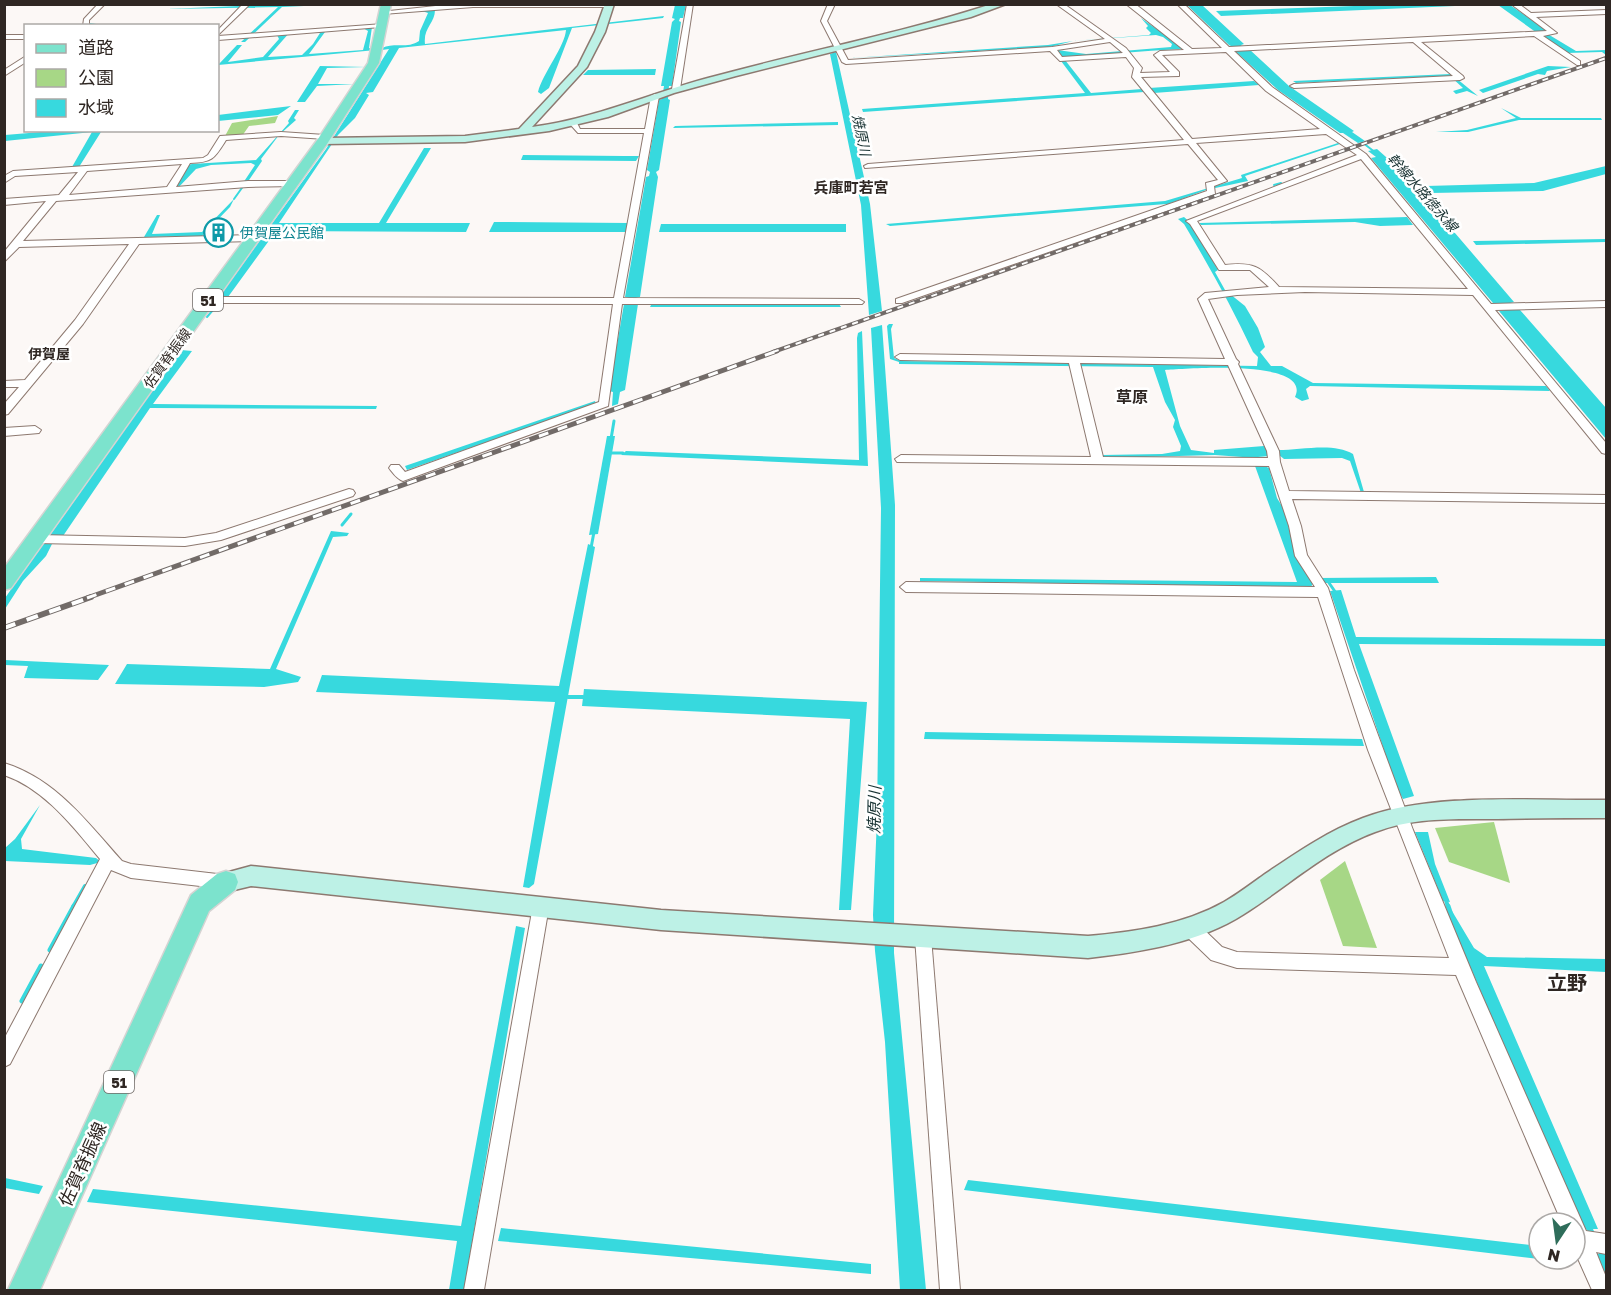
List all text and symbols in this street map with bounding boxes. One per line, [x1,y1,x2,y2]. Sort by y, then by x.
legend [24,24,219,132]
text: 道路 [78,36,114,58]
text: 公園 [78,66,114,88]
text: 水域 [78,96,114,118]
water label: 焼原川 [849,113,875,159]
water label: 幹線水路徳永線 [1384,149,1463,236]
district label: 兵庫町若宮 [813,178,889,196]
building icon: 伊賀屋公民館 [203,216,235,248]
place label: 伊賀屋公民館 [240,224,324,241]
road number: 51 [193,289,223,311]
street label: 佐賀脊振線 [140,325,194,391]
district label: 伊賀屋 [28,345,70,362]
district label: 草原 [1116,387,1148,407]
water label: 焼原川 [864,784,884,834]
district label: 立野 [1547,970,1587,994]
road number: 51 [104,1071,134,1093]
street label: 佐賀脊振線 [54,1118,110,1210]
north arrow [1527,1211,1587,1271]
text: N [1545,1245,1562,1267]

